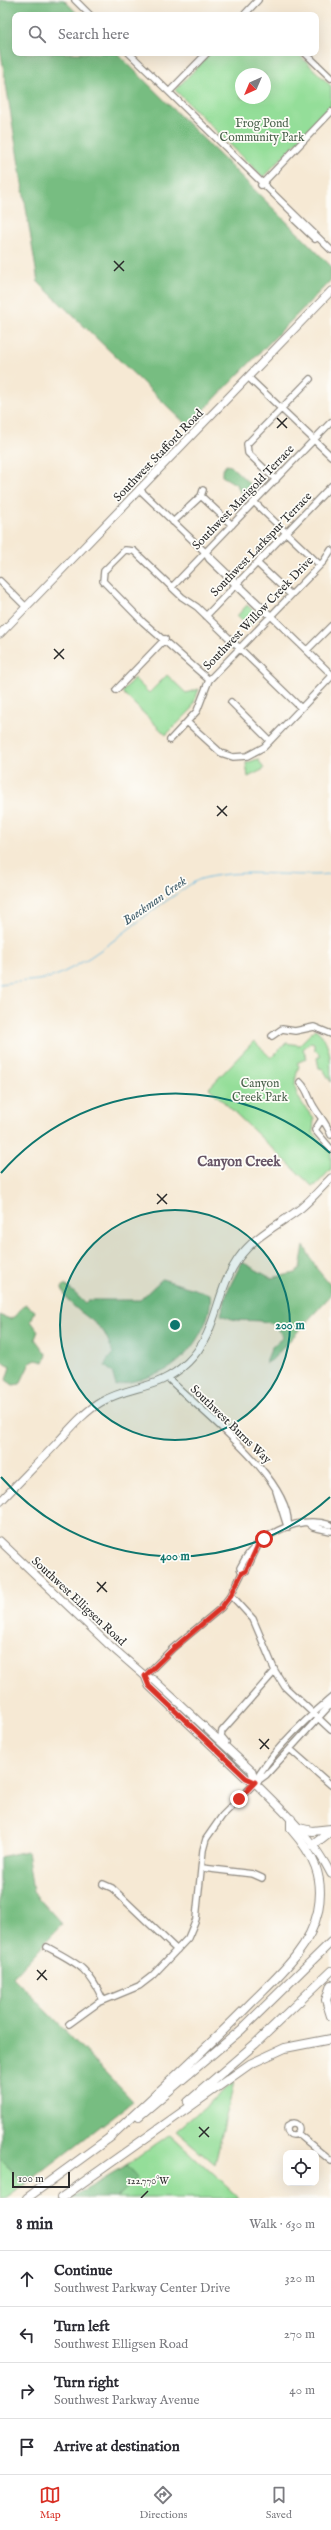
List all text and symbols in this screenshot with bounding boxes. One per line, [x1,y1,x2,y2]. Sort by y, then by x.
search box [12,12,319,56]
icon: search [26,23,48,45]
text: Search here [58,25,129,44]
north arrow [235,68,271,104]
park label: Frog Pond Community Park [220,116,305,145]
street label: Southwest Stafford Road [110,405,207,505]
street label: Southwest Marigold Terrace [189,441,298,553]
street label: Southwest Larkspur Terrace [207,489,316,600]
street label: Southwest Willow Creek Drive [200,553,317,673]
water label: Boeckman Creek [120,873,191,929]
park label: Canyon Creek Park [232,1076,288,1105]
district label: Canyon Creek [197,1153,281,1171]
centre of rings [168,1318,182,1332]
text: 200 m [275,1318,305,1333]
street label: Southwest Burns Way [187,1382,274,1467]
route start [255,1530,273,1548]
text: 400 m [160,1549,191,1564]
street label: Southwest Elligsen Road [28,1554,130,1650]
route end [230,1790,248,1808]
map controls [283,2150,319,2186]
button: locate [283,2150,319,2186]
scale bar [12,2170,70,2189]
text: 100 m [18,2172,44,2186]
text: 122.770°W [127,2175,169,2188]
text: 8 min [16,2214,53,2235]
text: Walk · 630 m [249,2216,315,2233]
text: Continue [54,2261,112,2280]
icon: ahead [16,2268,38,2290]
text: 320 m [285,2270,315,2287]
text: Southwest Parkway Center Drive [54,2280,230,2297]
text: Turn left [54,2317,110,2336]
icon: left [16,2324,38,2346]
text: 270 m [284,2326,315,2343]
text: Southwest Elligsen Road [54,2336,188,2353]
text: Turn right [54,2373,119,2392]
icon: right [16,2380,38,2402]
text: 40 m [289,2382,315,2399]
text: Southwest Parkway Avenue [54,2392,200,2409]
icon: arrive [16,2436,38,2458]
text: Arrive at destination [54,2437,180,2456]
tab: Map [39,2484,61,2522]
tab: Directions [140,2484,187,2522]
tab: Saved [266,2484,292,2522]

